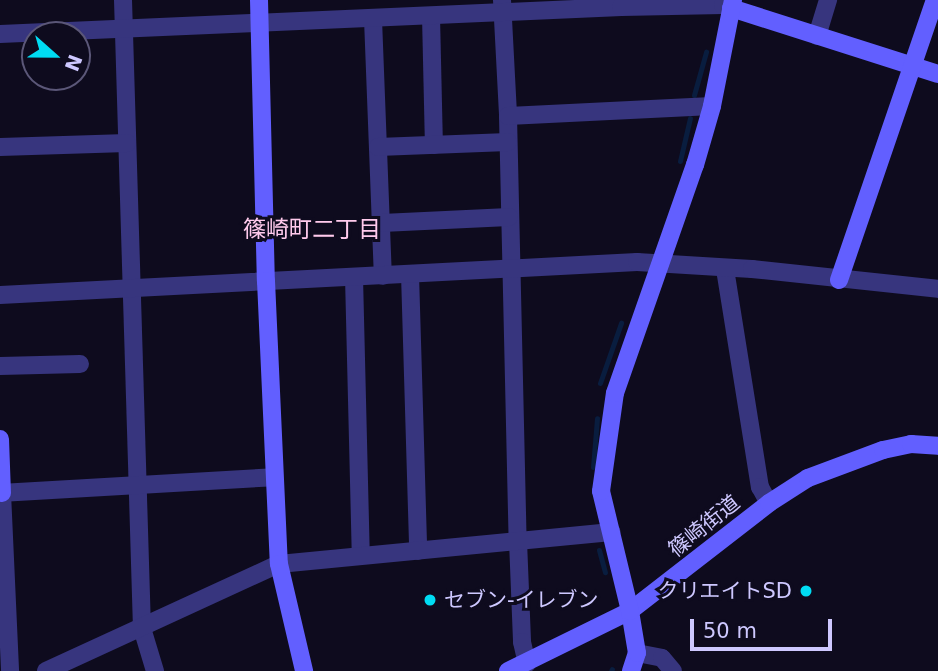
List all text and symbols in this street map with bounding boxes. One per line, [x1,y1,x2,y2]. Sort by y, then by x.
north arrow [21,21,91,91]
text: N [61,51,87,74]
district label: 篠崎町二丁目 [243,215,381,243]
street label: 篠崎街道 [663,490,745,562]
place label: クリエイトSD [657,578,792,604]
marker: クリエイトSD [798,583,814,599]
place label: セブン-イレブン [444,587,599,613]
marker: セブン-イレブン [422,592,438,608]
scale bar [693,604,835,648]
text: 50 m [703,619,757,643]

